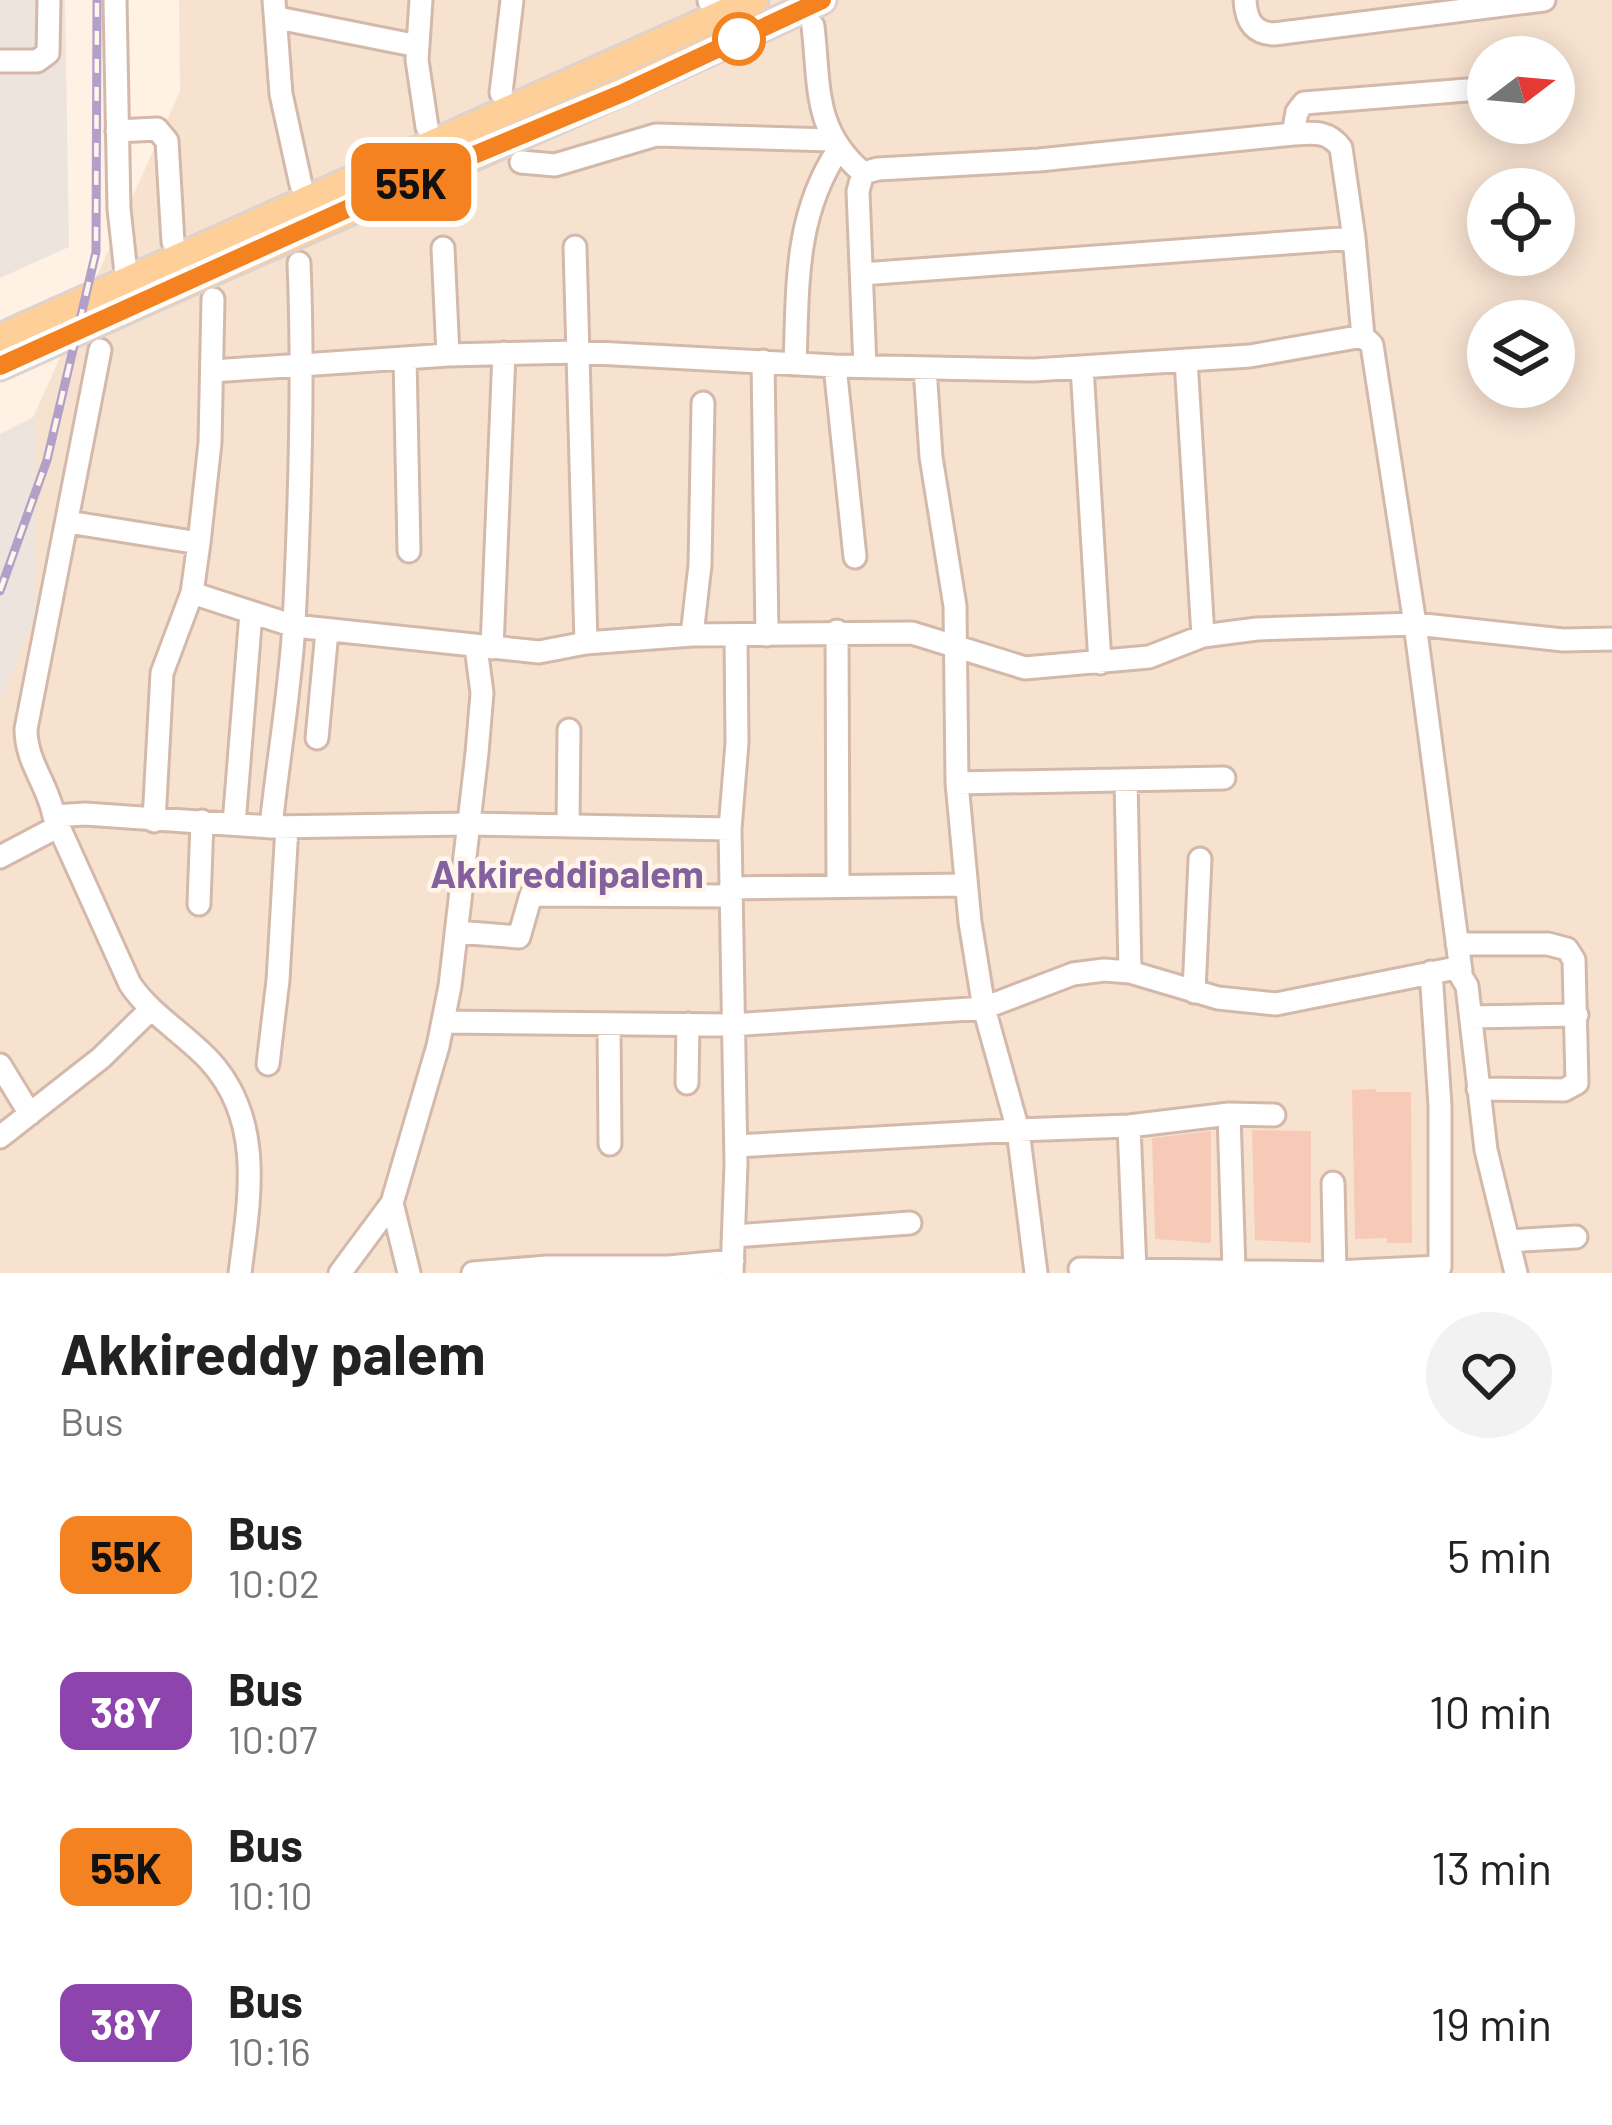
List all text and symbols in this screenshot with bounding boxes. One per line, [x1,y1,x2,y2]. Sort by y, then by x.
unlabelled marker [714,14,764,64]
north arrow [1467,36,1575,144]
map controls [1467,36,1575,408]
line badge: 55K [342,143,480,221]
text: 55K [375,157,447,207]
button: locate [1467,168,1575,276]
button: layers [1467,300,1575,408]
district label: Akkireddipalem [430,849,704,896]
button: heart [1426,1312,1552,1438]
text: Akkireddy palem [60,1318,486,1386]
text: Bus [60,1397,124,1444]
text: Bus [228,1505,303,1559]
text: 5 min [1447,1528,1552,1582]
text: 55K [90,1530,162,1580]
text: 10:02 [228,1559,320,1606]
text: Bus [228,1661,303,1715]
text: 10 min [1429,1684,1552,1738]
text: 38Y [90,1686,162,1736]
text: 10:07 [228,1715,317,1762]
text: Bus [228,1817,303,1871]
text: 13 min [1431,1840,1552,1894]
text: 55K [90,1842,162,1892]
text: 10:10 [228,1871,313,1918]
text: Bus [228,1973,303,2027]
text: 19 min [1431,1996,1552,2050]
text: 38Y [90,1998,162,2048]
text: 10:16 [228,2027,311,2074]

